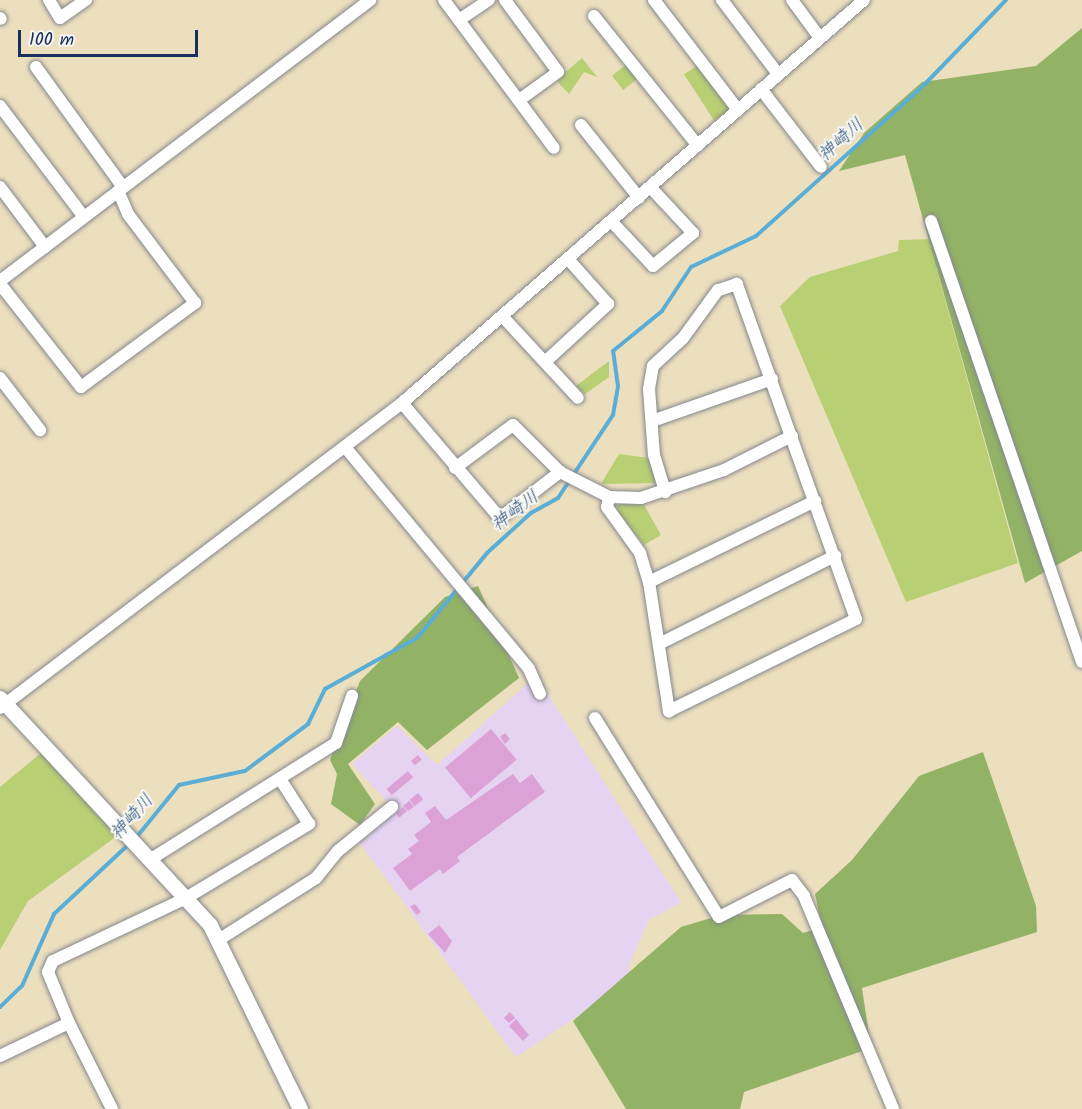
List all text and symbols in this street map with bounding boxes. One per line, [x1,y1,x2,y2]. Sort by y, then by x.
scale bar [21,18,201,56]
text: 100 m [29,26,74,55]
water label: 神崎川 [815,115,869,167]
water label: 神崎川 [488,487,544,537]
water label: 神崎川 [107,791,159,845]

